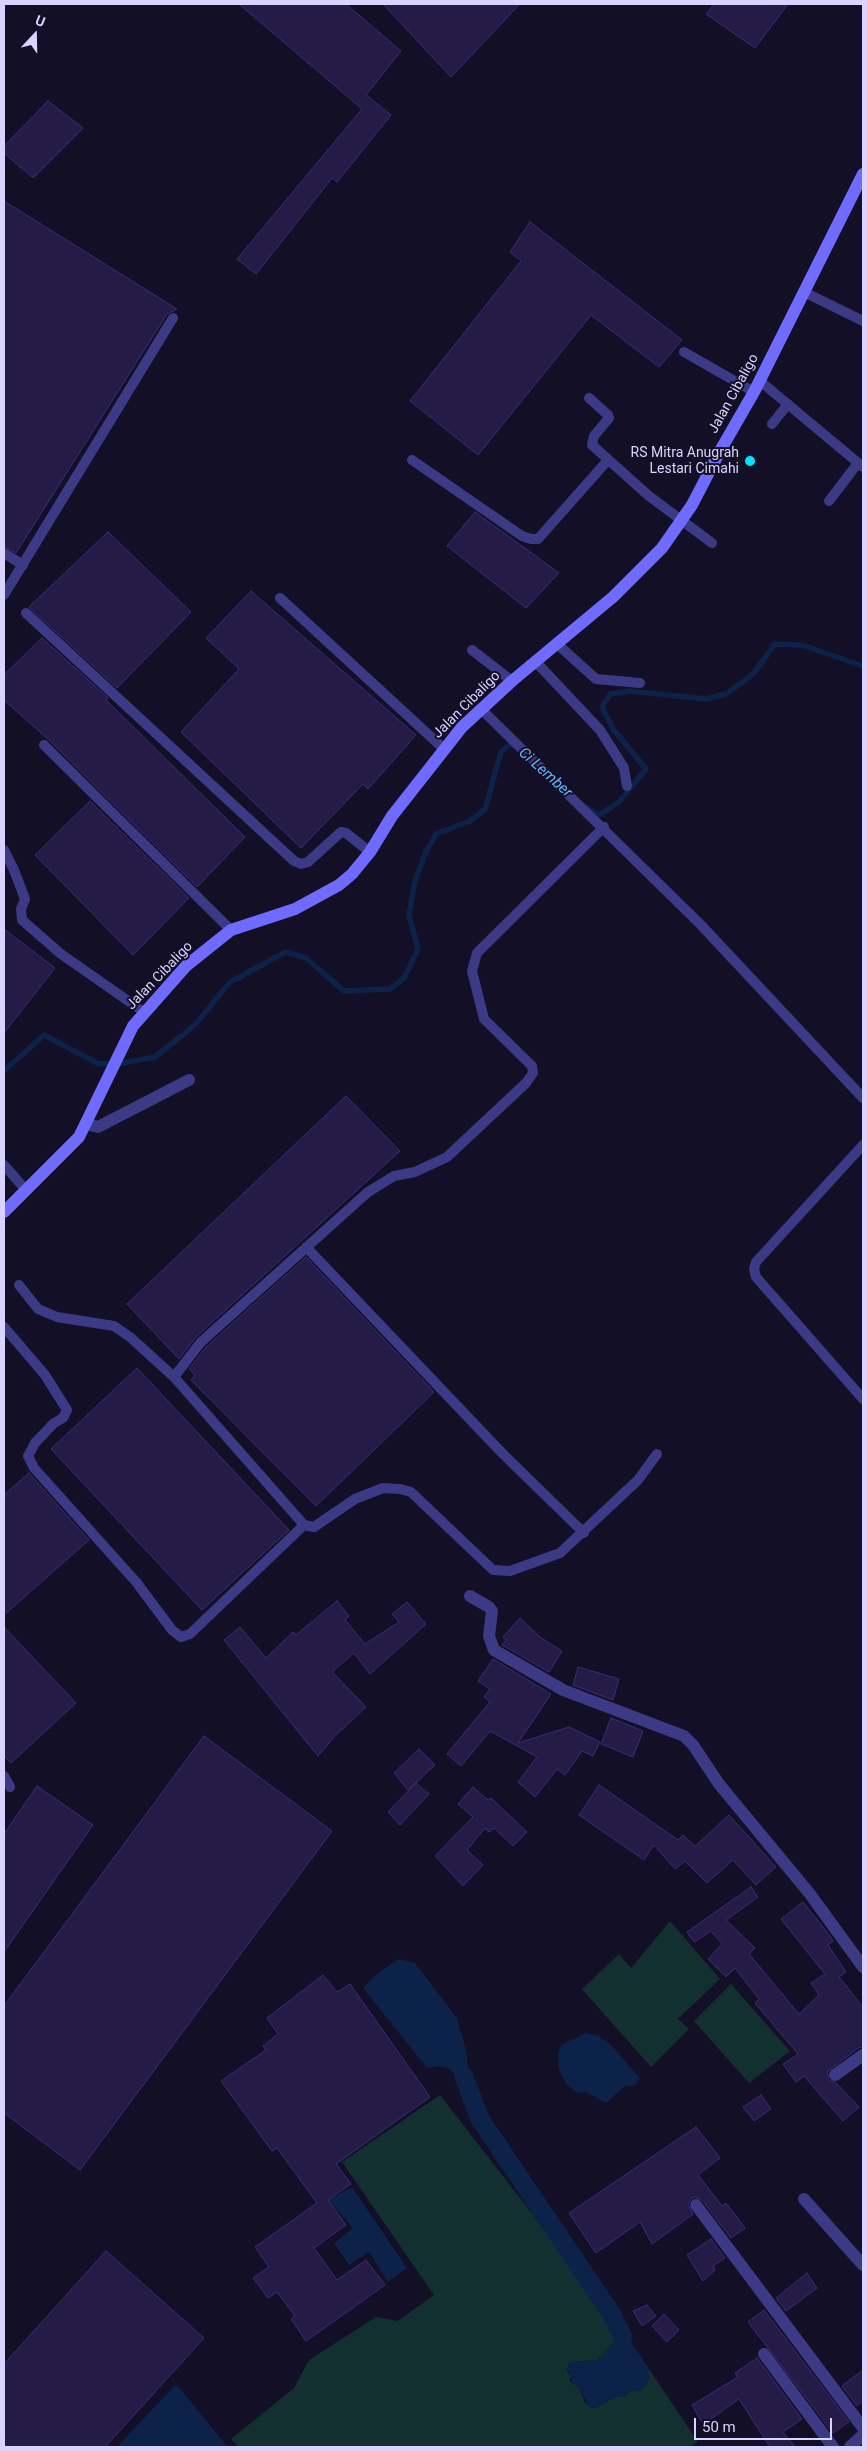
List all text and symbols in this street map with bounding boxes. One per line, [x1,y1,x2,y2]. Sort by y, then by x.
north arrow [10,10,60,60]
text: U [33,12,48,30]
street label: Jalan Cibaligo [705,351,763,437]
place label: RS Mitra Anugrah Lestari Cimahi [631,445,739,478]
marker: RS Mitra Anugrah Lestari Cimahi [743,454,757,468]
street label: Jalan Cibaligo [430,668,504,742]
water label: Ci Lember [515,744,575,802]
street label: Jalan Cibaligo [123,938,197,1014]
scale bar [697,2408,834,2440]
text: 50 m [702,2418,736,2436]

